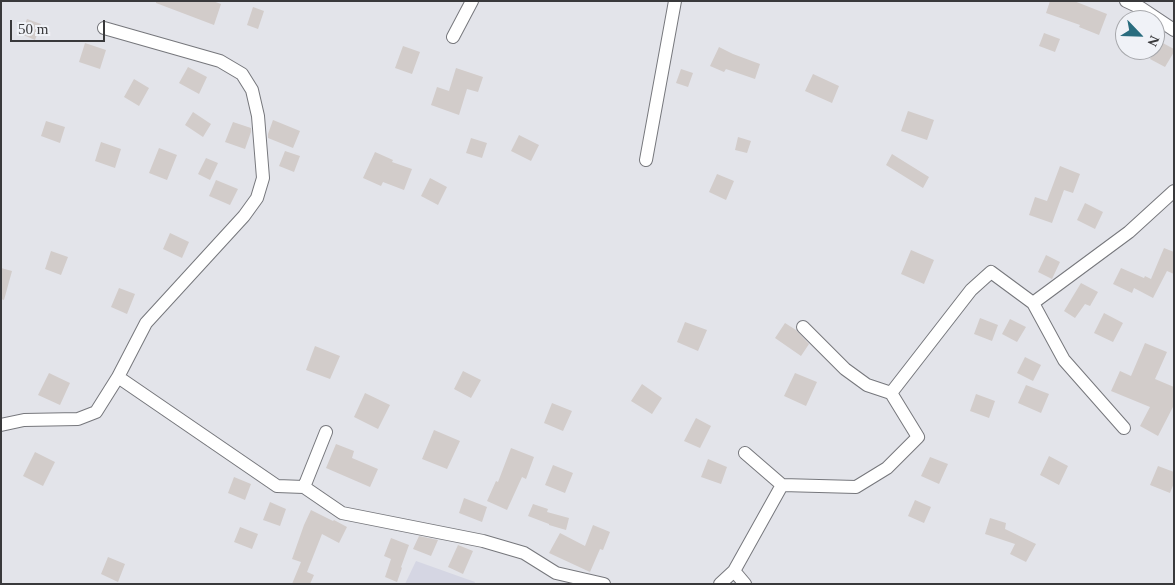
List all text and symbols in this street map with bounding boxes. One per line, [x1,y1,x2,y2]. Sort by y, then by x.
scale bar [12,10,108,42]
north arrow [1115,10,1165,60]
text: 50 m [18,21,48,37]
text: N [1144,33,1162,49]

